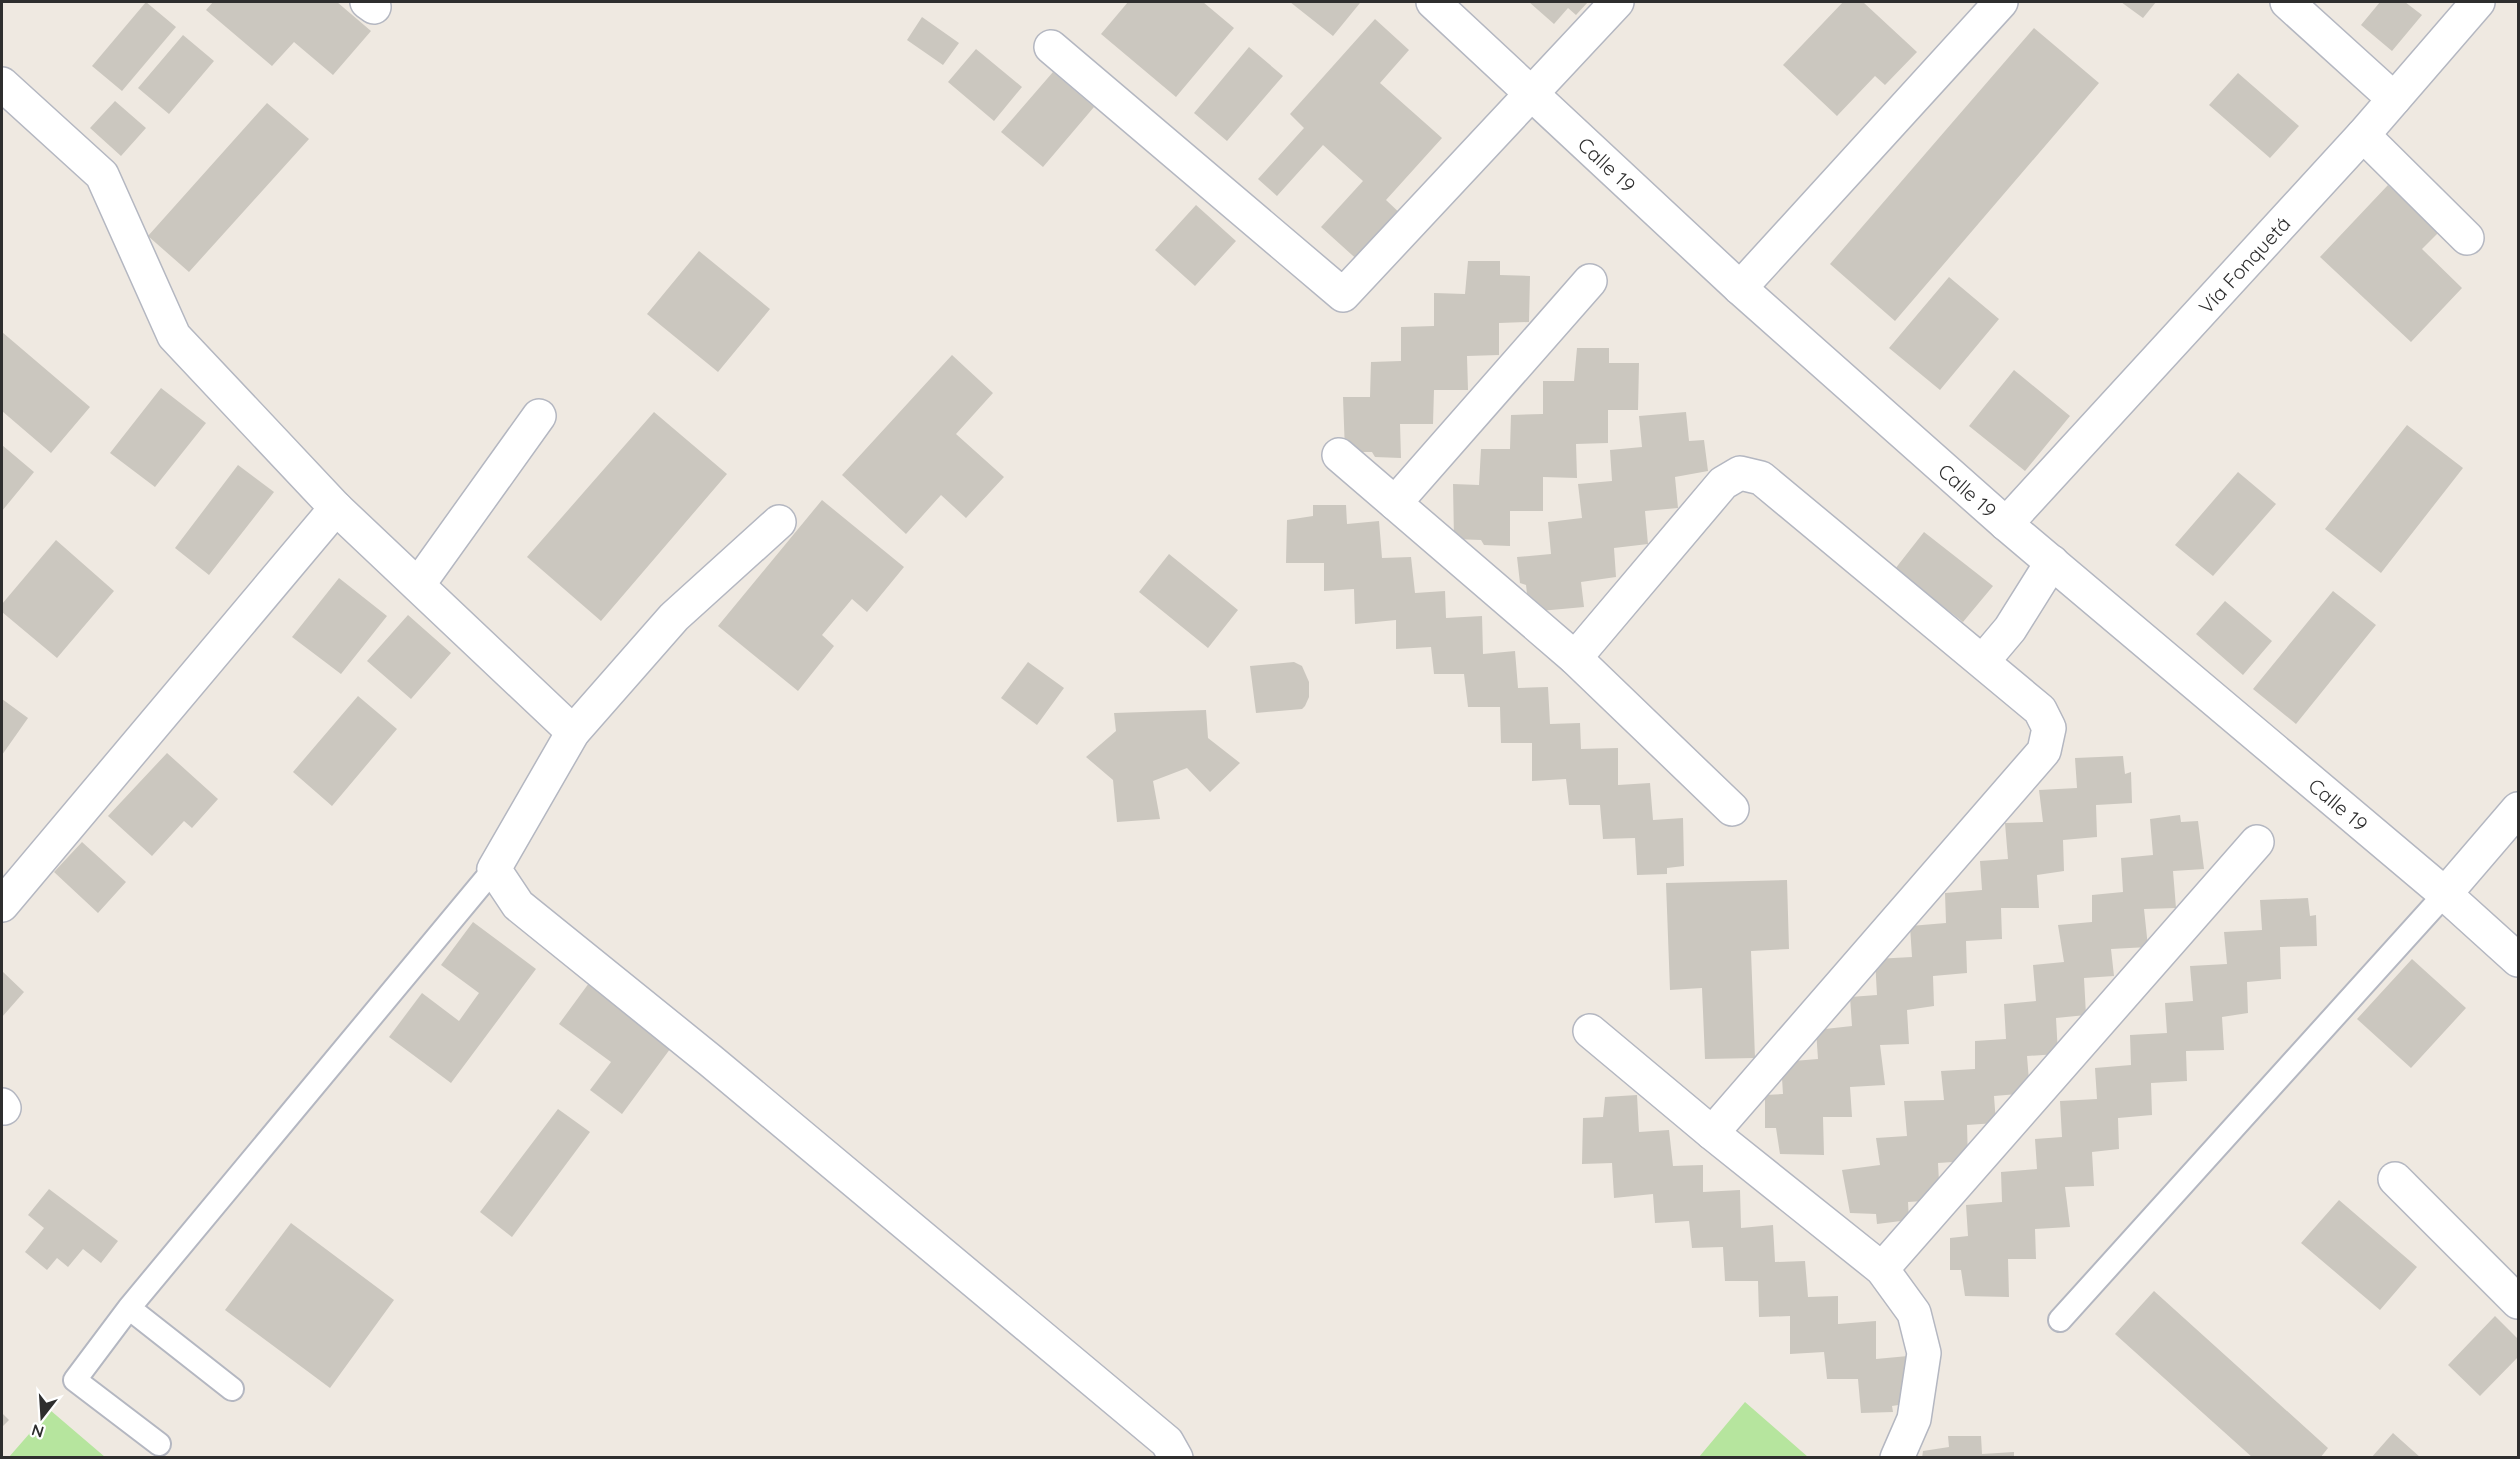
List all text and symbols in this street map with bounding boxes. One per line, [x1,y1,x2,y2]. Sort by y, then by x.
street label: Calle 19 [1573,131,1641,197]
street label: Vía Fonquetá [2193,211,2295,319]
street label: Calle 19 [1933,458,2002,522]
street label: Calle 19 [2304,772,2373,836]
north arrow [12,1387,72,1447]
text: N [29,1420,46,1443]

